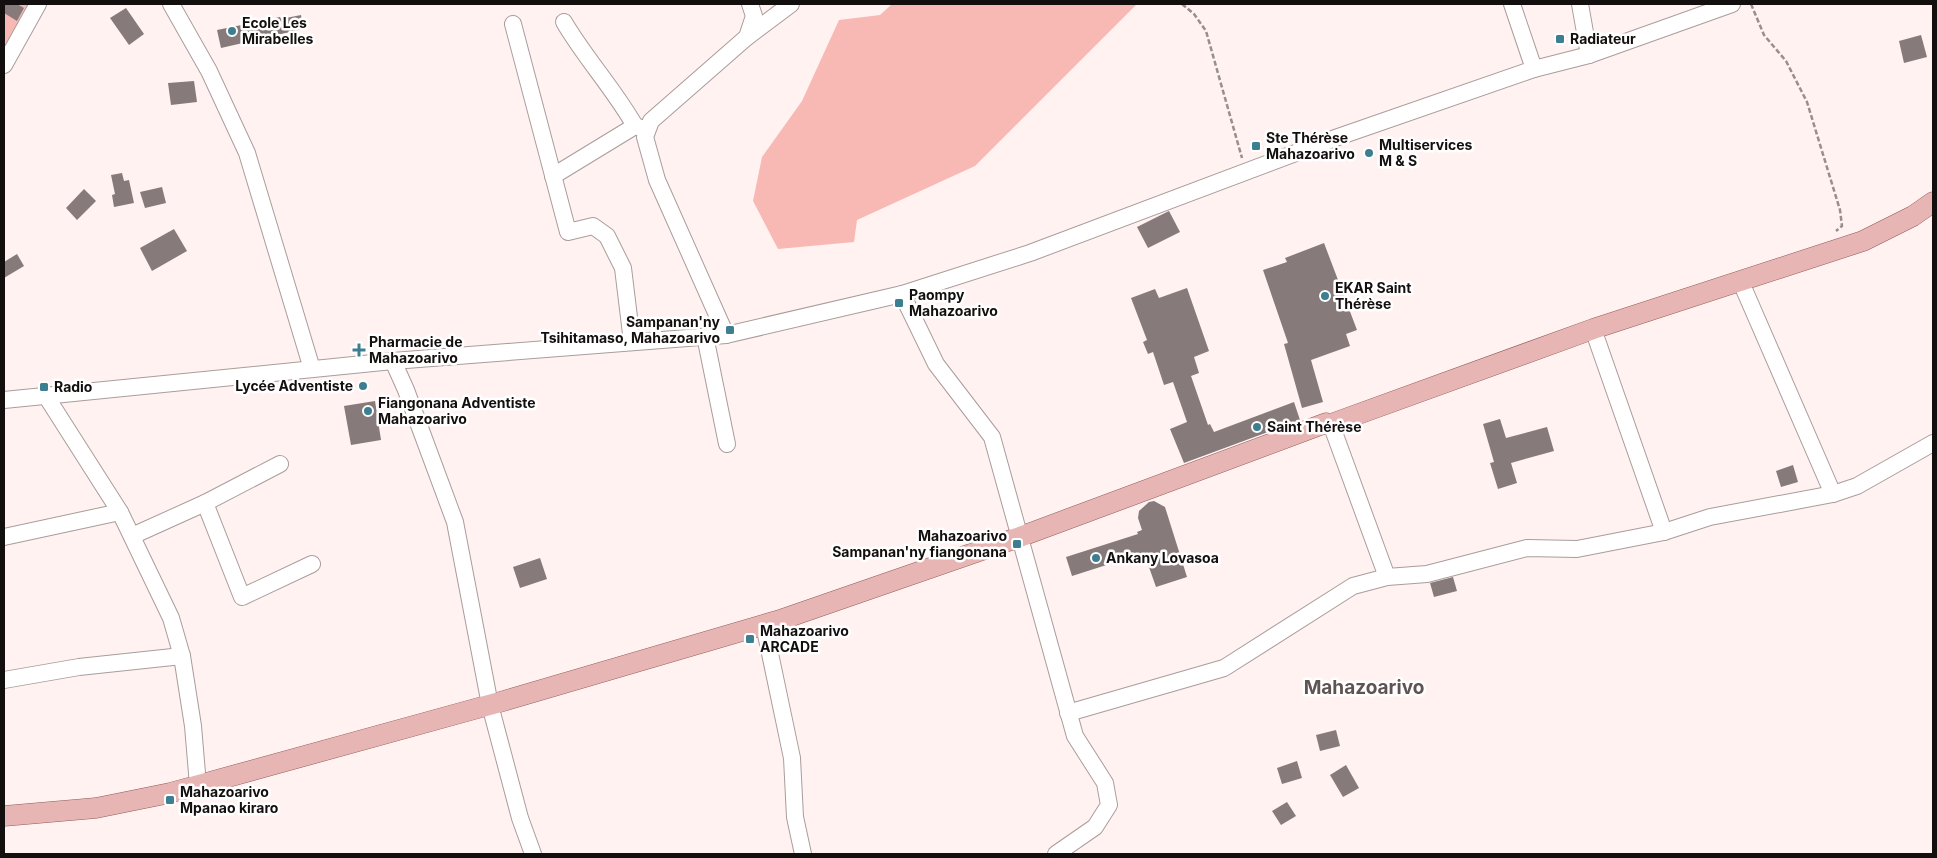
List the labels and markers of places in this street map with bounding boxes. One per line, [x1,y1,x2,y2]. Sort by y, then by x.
place label: Ecole Les Mirabelles [242,14,314,47]
marker: Ecole Les Mirabelles [226,25,238,37]
place label: Radiateur [1570,30,1636,47]
marker: Radiateur [1554,33,1566,45]
place label: Ste Thérèse Mahazoarivo [1266,129,1355,162]
place label: Multiservices M & S [1379,136,1473,169]
marker: Ste Thérèse Mahazoarivo [1250,140,1262,152]
marker: Multiservices M & S [1363,147,1375,159]
place label: EKAR Saint Thérèse [1335,279,1411,312]
place label: Paompy Mahazoarivo [909,286,998,319]
marker: EKAR Saint Thérèse [1319,290,1331,302]
marker: Paompy Mahazoarivo [893,297,905,309]
place label: Sampanan'ny Tsihitamaso, Mahazoarivo [540,313,721,346]
marker: Sampanan'ny Tsihitamaso, Mahazoarivo [724,324,736,336]
place label: Pharmacie de Mahazoarivo [369,333,462,366]
marker: Pharmacie de Mahazoarivo [353,344,365,356]
place label: Lycée Adventiste [235,377,353,394]
place label: Radio [54,378,93,395]
marker: Lycée Adventiste [357,380,369,392]
marker: Radio [38,381,50,393]
place label: Fiangonana Adventiste Mahazoarivo [378,394,536,427]
marker: Fiangonana Adventiste Mahazoarivo [362,405,374,417]
place label: Saint Thérèse [1267,418,1362,435]
marker: Saint Thérèse [1251,421,1263,433]
place label: Mahazoarivo Sampanan'ny fiangonana [832,527,1007,560]
marker: Mahazoarivo Sampanan'ny fiangonana [1011,538,1023,550]
place label: Ankany Lovasoa [1106,549,1219,566]
marker: Ankany Lovasoa [1090,552,1102,564]
place label: Mahazoarivo ARCADE [760,622,849,655]
marker: Mahazoarivo ARCADE [744,633,756,645]
place label: Mahazoarivo Mpanao kiraro [180,783,279,816]
marker: Mahazoarivo Mpanao kiraro [164,794,176,806]

